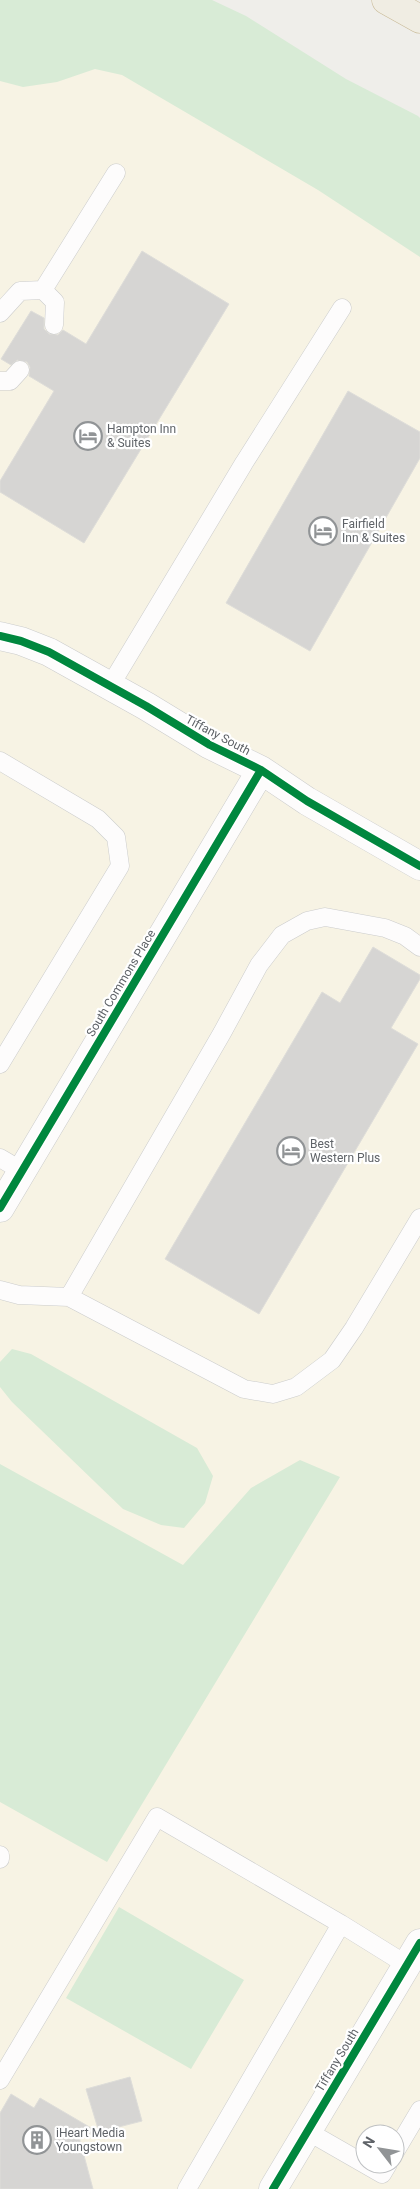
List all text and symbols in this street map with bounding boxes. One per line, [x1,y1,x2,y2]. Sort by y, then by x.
hotel icon: Hampton Inn & Suites [73,421,103,451]
place label: Hampton Inn & Suites [107,422,176,450]
hotel icon: Fairfield Inn & Suites [308,516,338,546]
place label: Fairfield Inn & Suites [342,517,405,545]
street label: Tiffany South [183,712,253,758]
street label: South Commons Place [84,927,158,1039]
hotel icon: Best Western Plus [276,1136,306,1166]
place label: Best Western Plus [310,1137,380,1165]
street label: Tiffany South [313,2026,361,2094]
north arrow [355,2124,405,2174]
building icon: iHeart Media Youngstown [22,2125,52,2155]
place label: iHeart Media Youngstown [56,2126,125,2154]
text: N [359,2134,378,2151]

